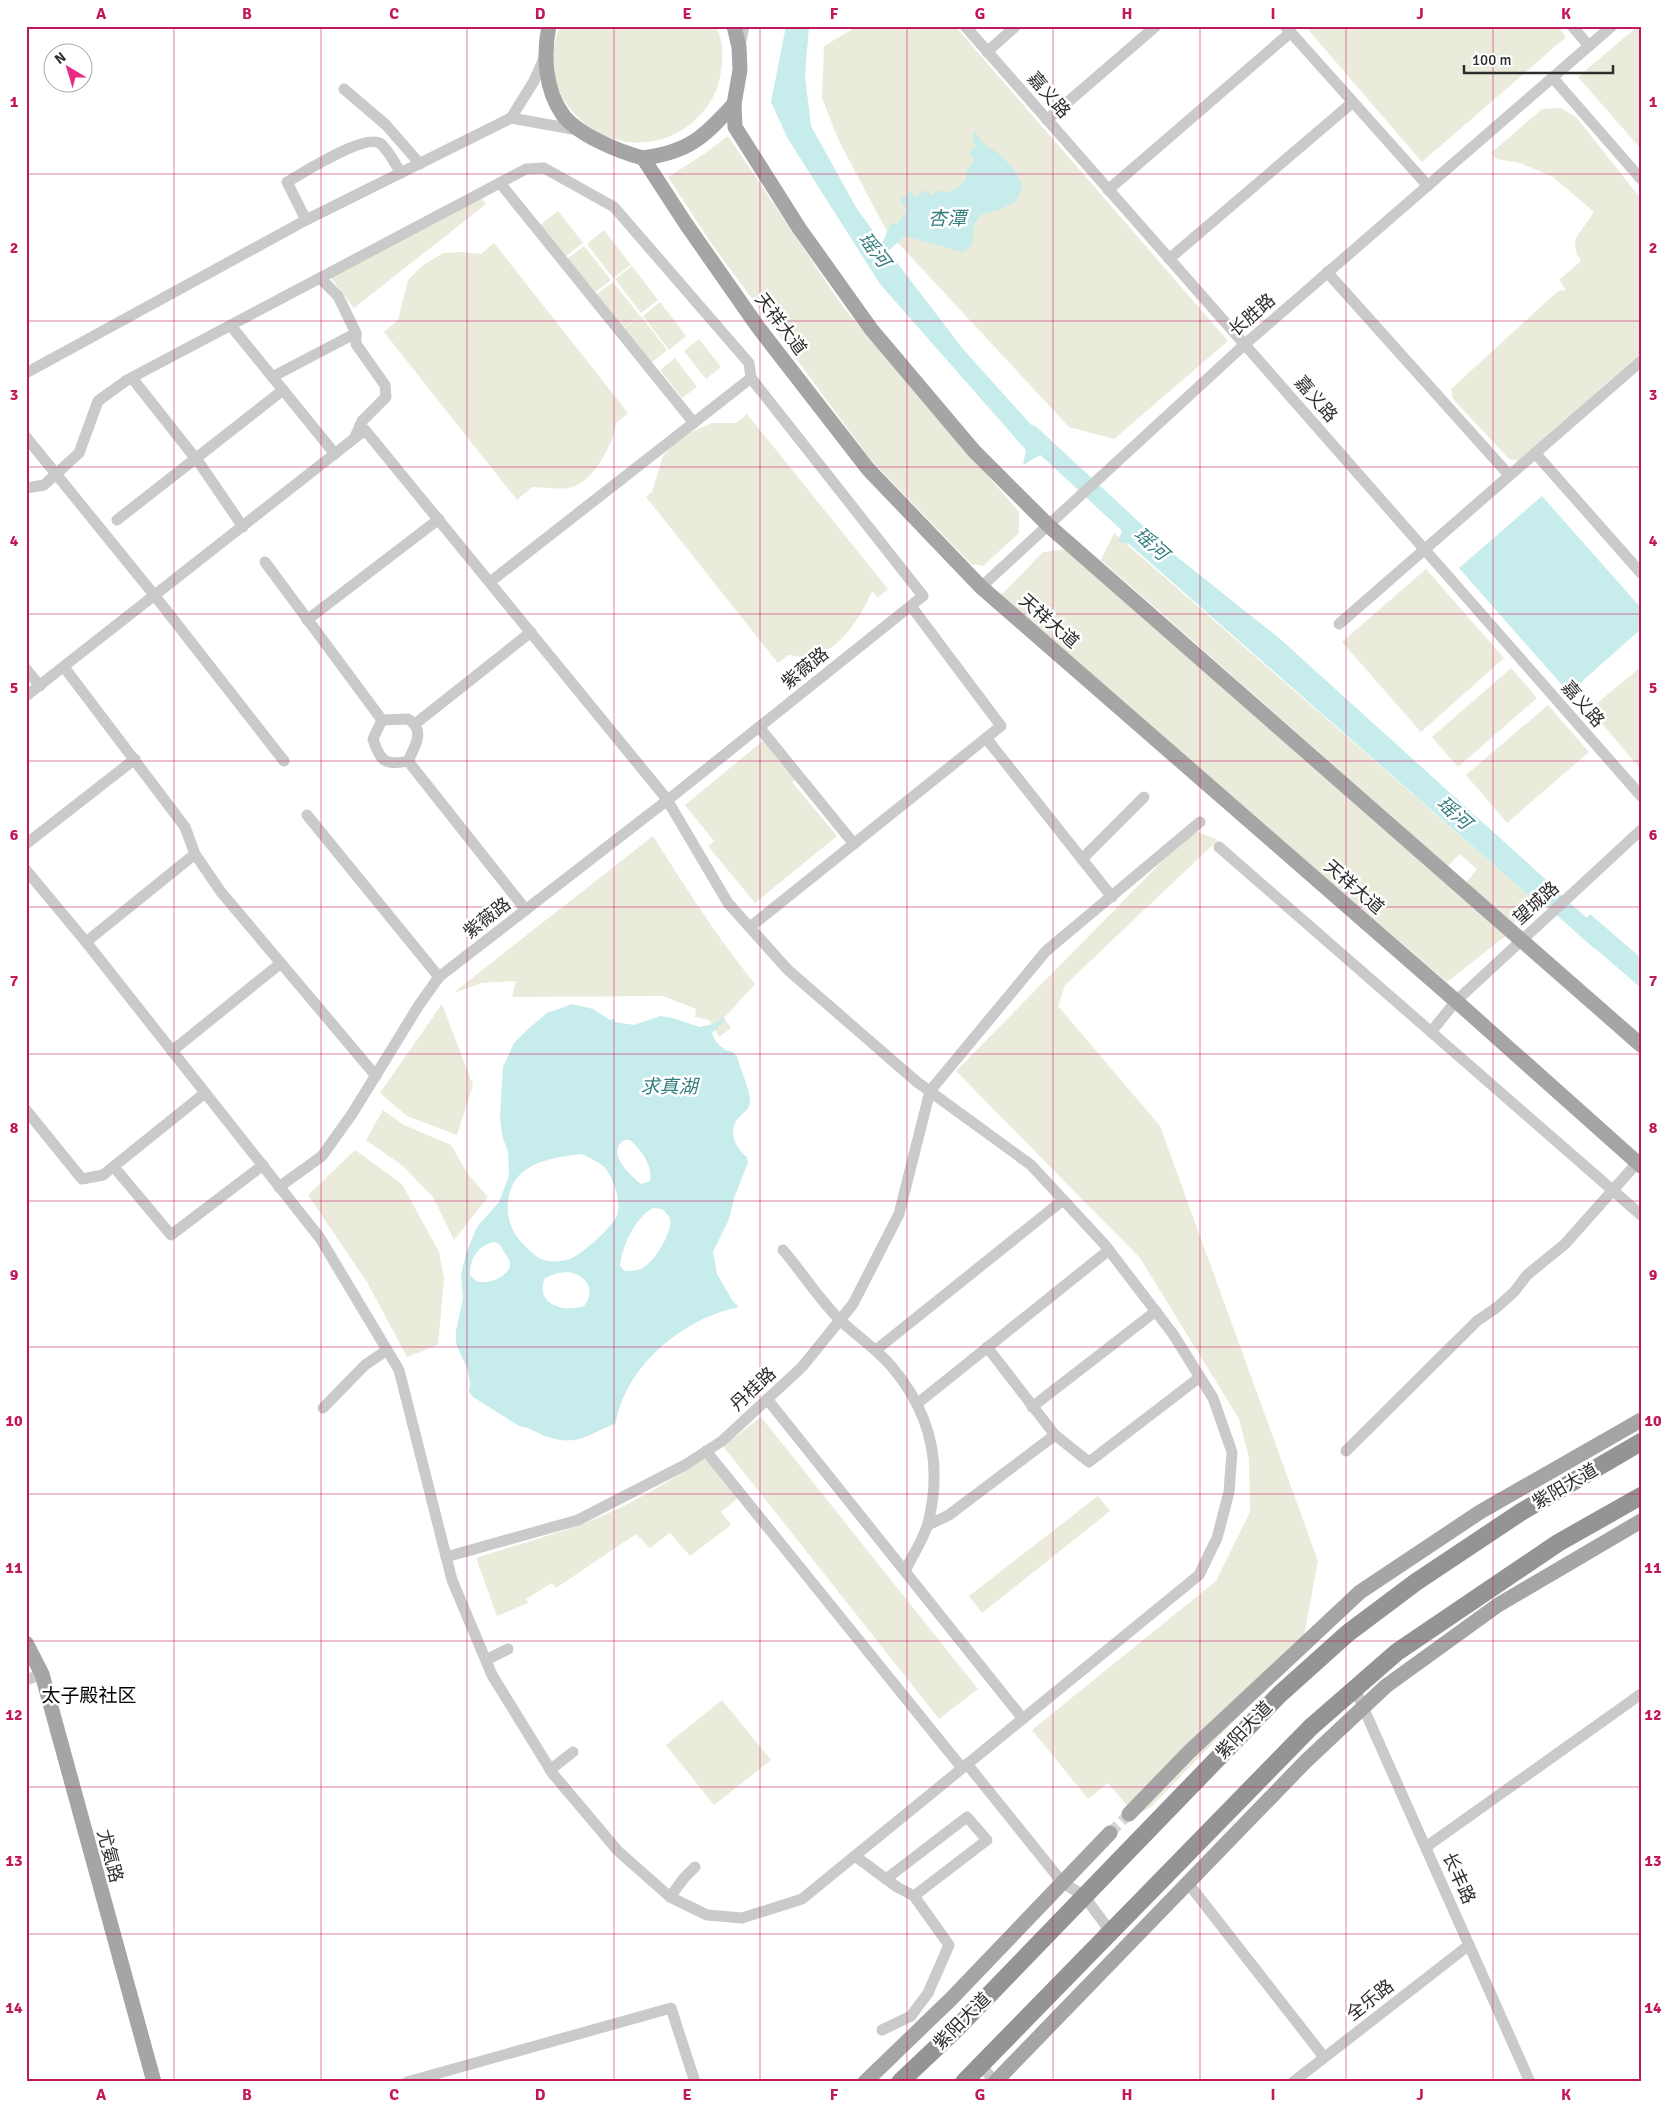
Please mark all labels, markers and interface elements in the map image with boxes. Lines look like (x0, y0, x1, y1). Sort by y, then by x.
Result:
text: A (96, 4, 107, 24)
text: B (242, 4, 252, 24)
text: C (389, 4, 399, 24)
text: D (535, 4, 546, 24)
text: E (682, 4, 692, 24)
text: F (830, 4, 839, 24)
text: G (975, 4, 985, 24)
text: H (1122, 4, 1132, 24)
text: I (1270, 4, 1276, 24)
text: J (1416, 4, 1424, 24)
text: K (1561, 4, 1571, 24)
north arrow (42, 42, 92, 92)
scale bar (1464, 42, 1613, 74)
text: N (51, 48, 69, 68)
text: 100 m (1472, 51, 1512, 69)
street label: 嘉义路 (1023, 67, 1075, 123)
text: 1 (10, 92, 19, 112)
text: 1 (1649, 92, 1658, 112)
water label: 杏潭 (928, 207, 969, 231)
water label: 瑶河 (853, 228, 897, 276)
text: 2 (10, 238, 18, 258)
text: 2 (1649, 238, 1657, 258)
street label: 天祥大道 (751, 289, 811, 359)
street label: 长胜路 (1224, 289, 1280, 341)
street label: 嘉义路 (1290, 371, 1342, 427)
text: 3 (10, 385, 18, 405)
text: 3 (1649, 385, 1657, 405)
water label: 瑶河 (1129, 522, 1176, 568)
text: 4 (10, 531, 19, 551)
text: 4 (1649, 531, 1658, 551)
street label: 天祥大道 (1015, 589, 1083, 653)
street label: 紫薇路 (777, 642, 833, 694)
street label: 嘉义路 (1557, 676, 1609, 732)
text: 5 (10, 678, 18, 698)
text: 5 (1649, 678, 1657, 698)
water label: 瑶河 (1432, 791, 1479, 837)
text: 6 (10, 825, 19, 845)
text: 6 (1649, 825, 1658, 845)
street label: 天祥大道 (1320, 855, 1388, 919)
street label: 望城路 (1509, 877, 1563, 929)
street label: 紫薇路 (459, 893, 515, 943)
text: 7 (10, 971, 19, 991)
text: 7 (1649, 971, 1658, 991)
water label: 求真湖 (640, 1075, 700, 1099)
text: 8 (10, 1118, 19, 1138)
text: 8 (1649, 1118, 1658, 1138)
text: 9 (10, 1265, 19, 1285)
text: 9 (1649, 1265, 1658, 1285)
street label: 丹桂路 (726, 1363, 780, 1415)
text: 10 (5, 1411, 23, 1431)
text: 10 (1644, 1411, 1662, 1431)
street label: 紫阳大道 (1528, 1458, 1602, 1514)
text: 11 (5, 1558, 23, 1578)
text: 11 (1644, 1558, 1662, 1578)
district label: 太子殿社区 (41, 1684, 137, 1708)
street label: 紫阳大道 (1211, 1696, 1277, 1764)
text: 12 (5, 1705, 23, 1725)
text: 12 (1644, 1705, 1662, 1725)
street label: 尤氨路 (92, 1827, 128, 1885)
street label: 长丰路 (1438, 1849, 1480, 1907)
text: 13 (5, 1851, 23, 1871)
text: 13 (1644, 1851, 1662, 1871)
street label: 全乐路 (1342, 1975, 1398, 2025)
street label: 紫阳大道 (929, 1988, 995, 2054)
text: 14 (5, 1998, 23, 2018)
text: 14 (1644, 1998, 1662, 2018)
text: A (96, 2085, 107, 2105)
text: B (242, 2085, 252, 2105)
text: C (389, 2085, 399, 2105)
text: D (535, 2085, 546, 2105)
text: E (682, 2085, 692, 2105)
text: F (830, 2085, 839, 2105)
text: G (975, 2085, 985, 2105)
text: H (1122, 2085, 1132, 2105)
text: I (1270, 2085, 1276, 2105)
text: J (1416, 2085, 1424, 2105)
text: K (1561, 2085, 1571, 2105)

